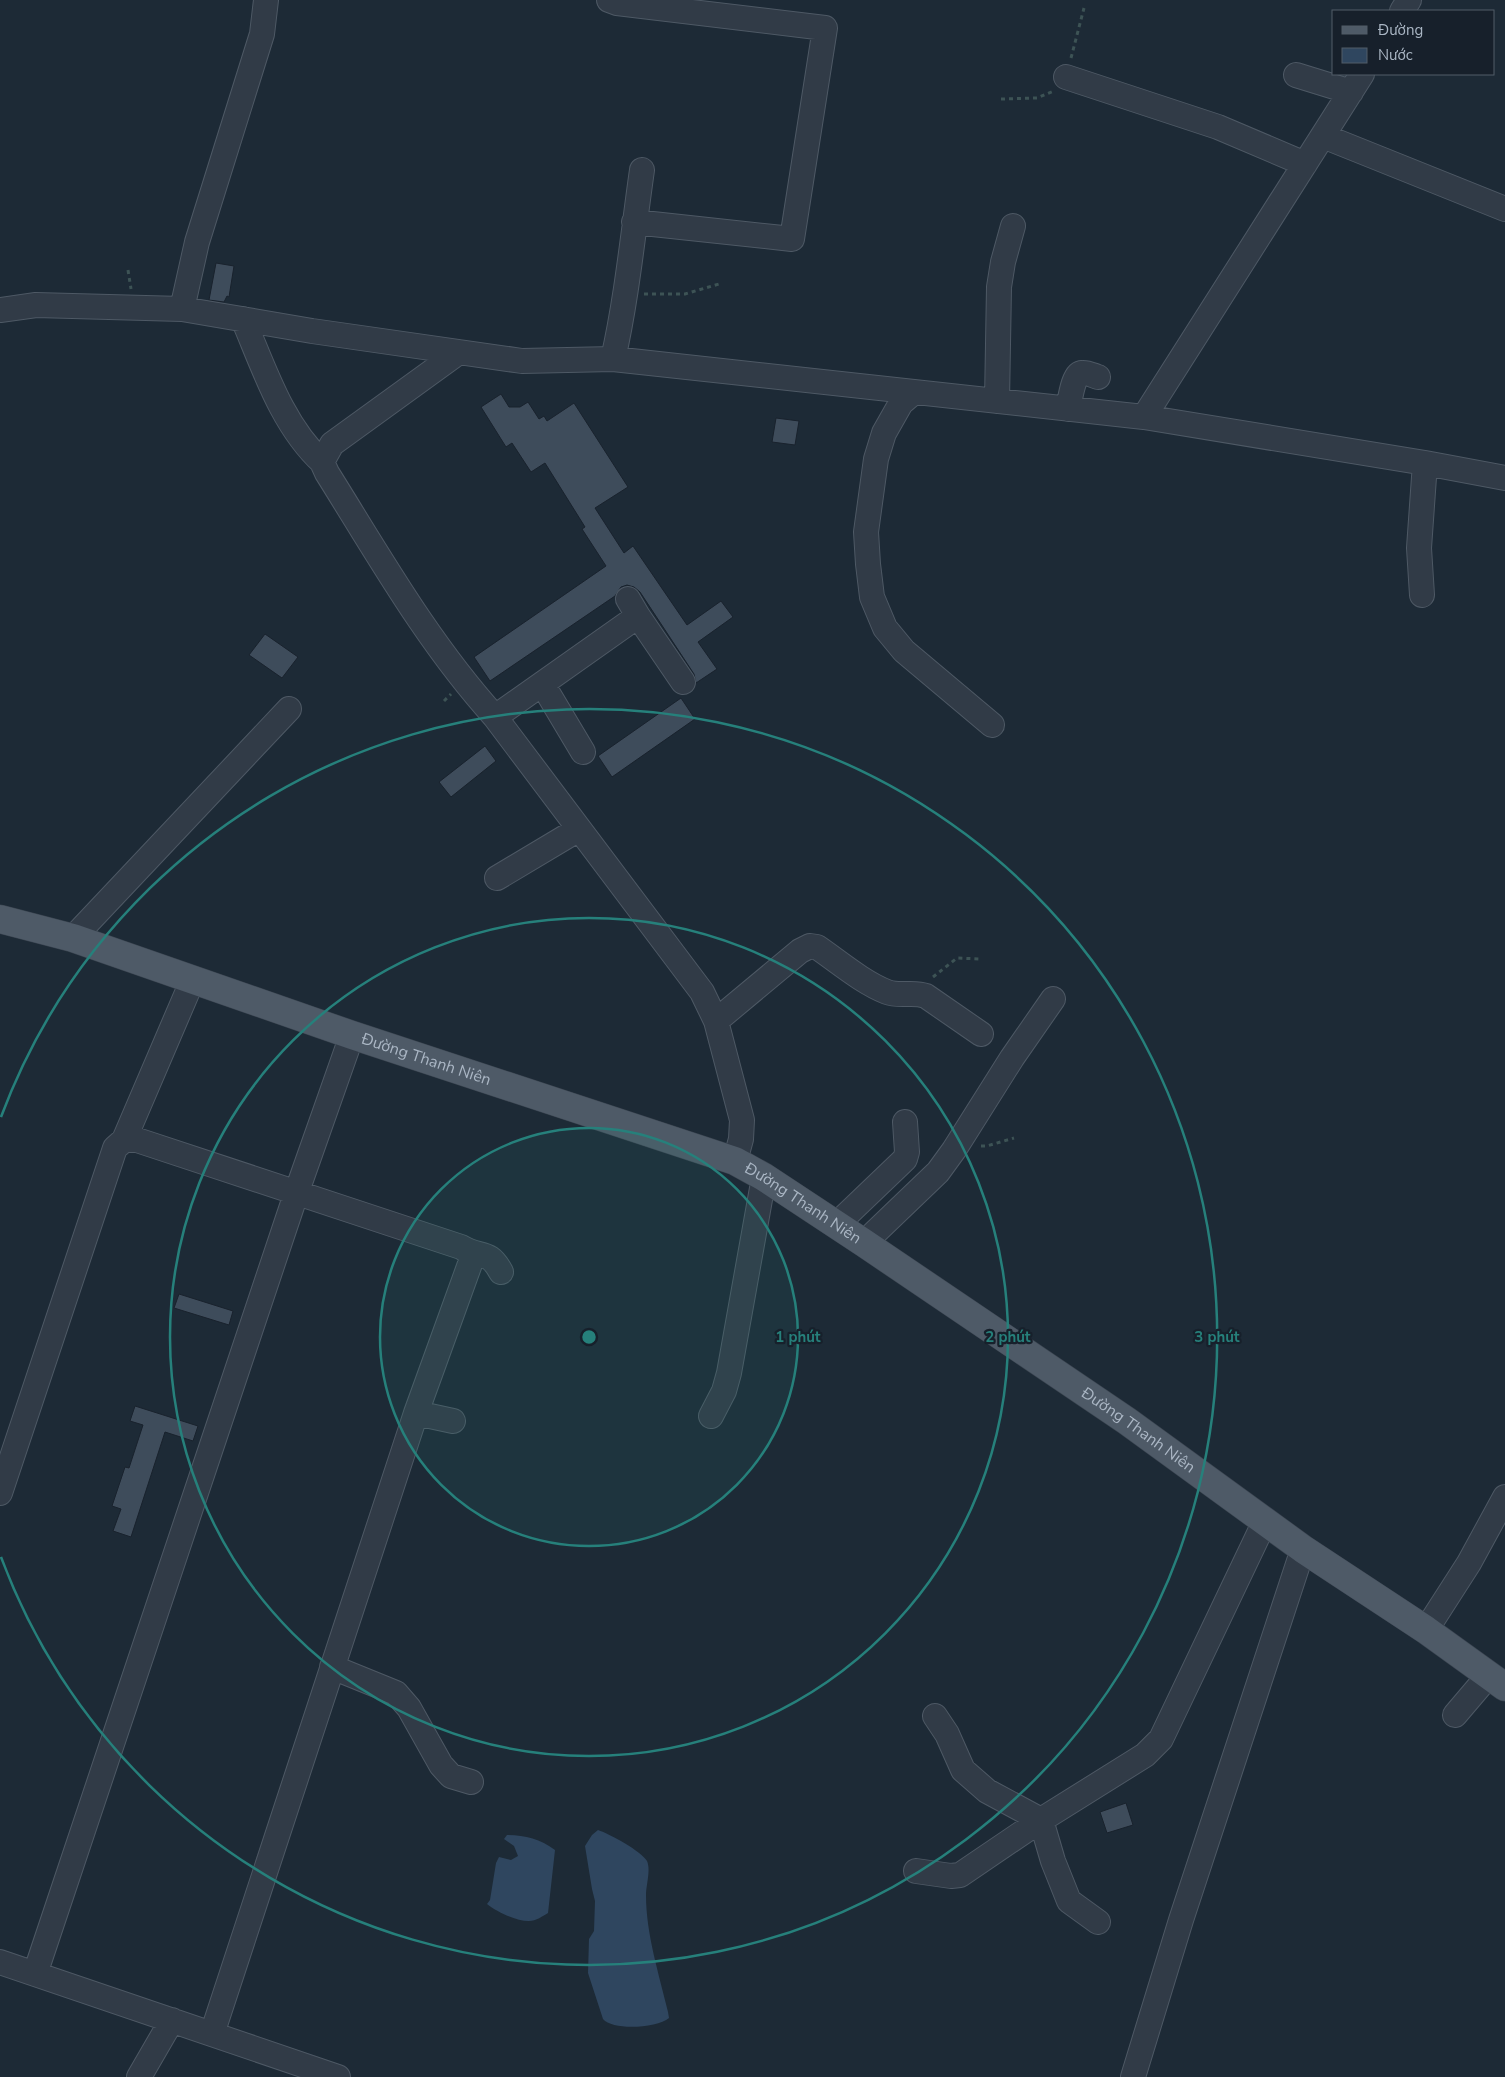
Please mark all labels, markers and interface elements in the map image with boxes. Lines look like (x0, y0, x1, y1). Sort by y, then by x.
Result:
legend (1332, 10, 1495, 75)
text: Đường (1377, 20, 1423, 40)
text: Nước (1378, 45, 1413, 65)
street label: Đường Thanh Niên (358, 1028, 494, 1091)
street label: Đường Thanh Niên (740, 1157, 866, 1249)
text: 1 phút (775, 1327, 821, 1347)
text: 2 phút (985, 1327, 1031, 1347)
text: 3 phút (1194, 1327, 1240, 1347)
centre of rings (580, 1328, 598, 1346)
street label: Đường Thanh Niên (1076, 1382, 1200, 1478)

